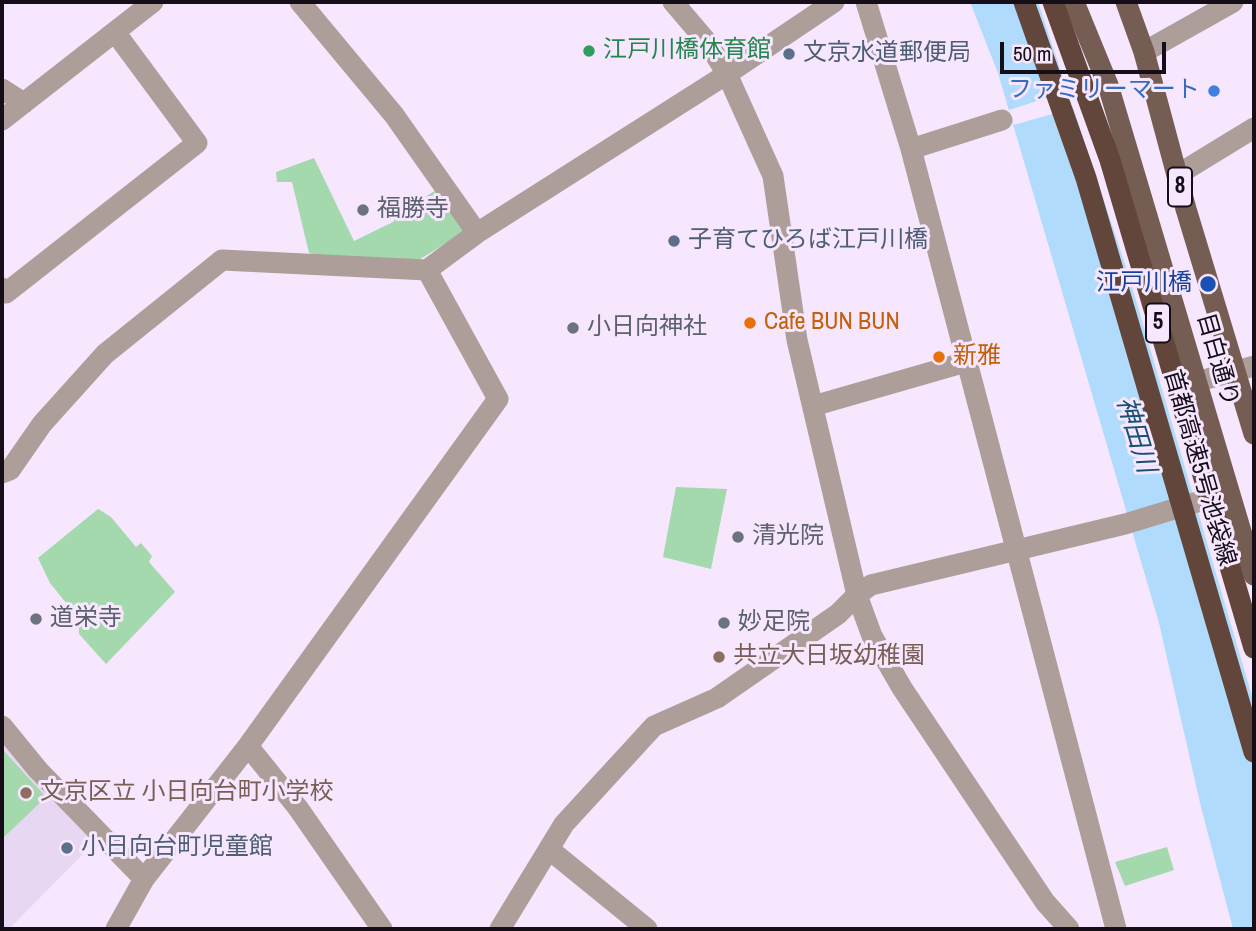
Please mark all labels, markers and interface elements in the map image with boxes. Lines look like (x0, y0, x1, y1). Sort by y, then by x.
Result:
scale bar (1004, 28, 1170, 72)
place label: 江戸川橋体育館 (603, 37, 771, 65)
text: 50 m (1013, 39, 1051, 68)
place label: 文京水道郵便局 (803, 40, 971, 68)
marker: 江戸川橋体育館 (581, 43, 597, 59)
marker: 文京水道郵便局 (781, 46, 797, 62)
place label: ファミリーマート (1008, 77, 1200, 105)
marker: ファミリーマート (1206, 83, 1222, 99)
road number: 8 (1168, 168, 1192, 206)
place label: 福勝寺 (377, 196, 449, 224)
marker: 福勝寺 (355, 202, 371, 218)
place label: 子育てひろば江戸川橋 (688, 227, 928, 255)
marker: 子育てひろば江戸川橋 (666, 233, 682, 249)
place label: 江戸川橋 (1096, 270, 1192, 298)
marker: 江戸川橋 (1198, 274, 1218, 294)
road number: 5 (1146, 304, 1170, 342)
place label: Cafe BUN BUN (764, 309, 900, 337)
street label: 目白通り (1190, 310, 1244, 410)
place label: 小日向神社 (587, 314, 707, 342)
marker: Cafe BUN BUN (742, 315, 758, 331)
marker: 小日向神社 (565, 320, 581, 336)
place label: 新雅 (953, 343, 1001, 371)
marker: 新雅 (931, 349, 947, 365)
street label: 首都高速5号池袋線 (1157, 366, 1241, 570)
water label: 神田川 (1109, 393, 1161, 477)
place label: 清光院 (752, 523, 824, 551)
marker: 清光院 (730, 529, 746, 545)
place label: 道栄寺 (50, 605, 122, 633)
place label: 妙足院 (738, 609, 810, 637)
marker: 道栄寺 (28, 611, 44, 627)
marker: 妙足院 (716, 615, 732, 631)
place label: 共立大日坂幼稚園 (733, 643, 925, 671)
marker: 共立大日坂幼稚園 (711, 649, 727, 665)
place label: 文京区立 小日向台町小学校 (40, 779, 333, 807)
marker: 文京区立 小日向台町小学校 (18, 785, 34, 801)
place label: 小日向台町児童館 (81, 834, 273, 862)
marker: 小日向台町児童館 (59, 840, 75, 856)

